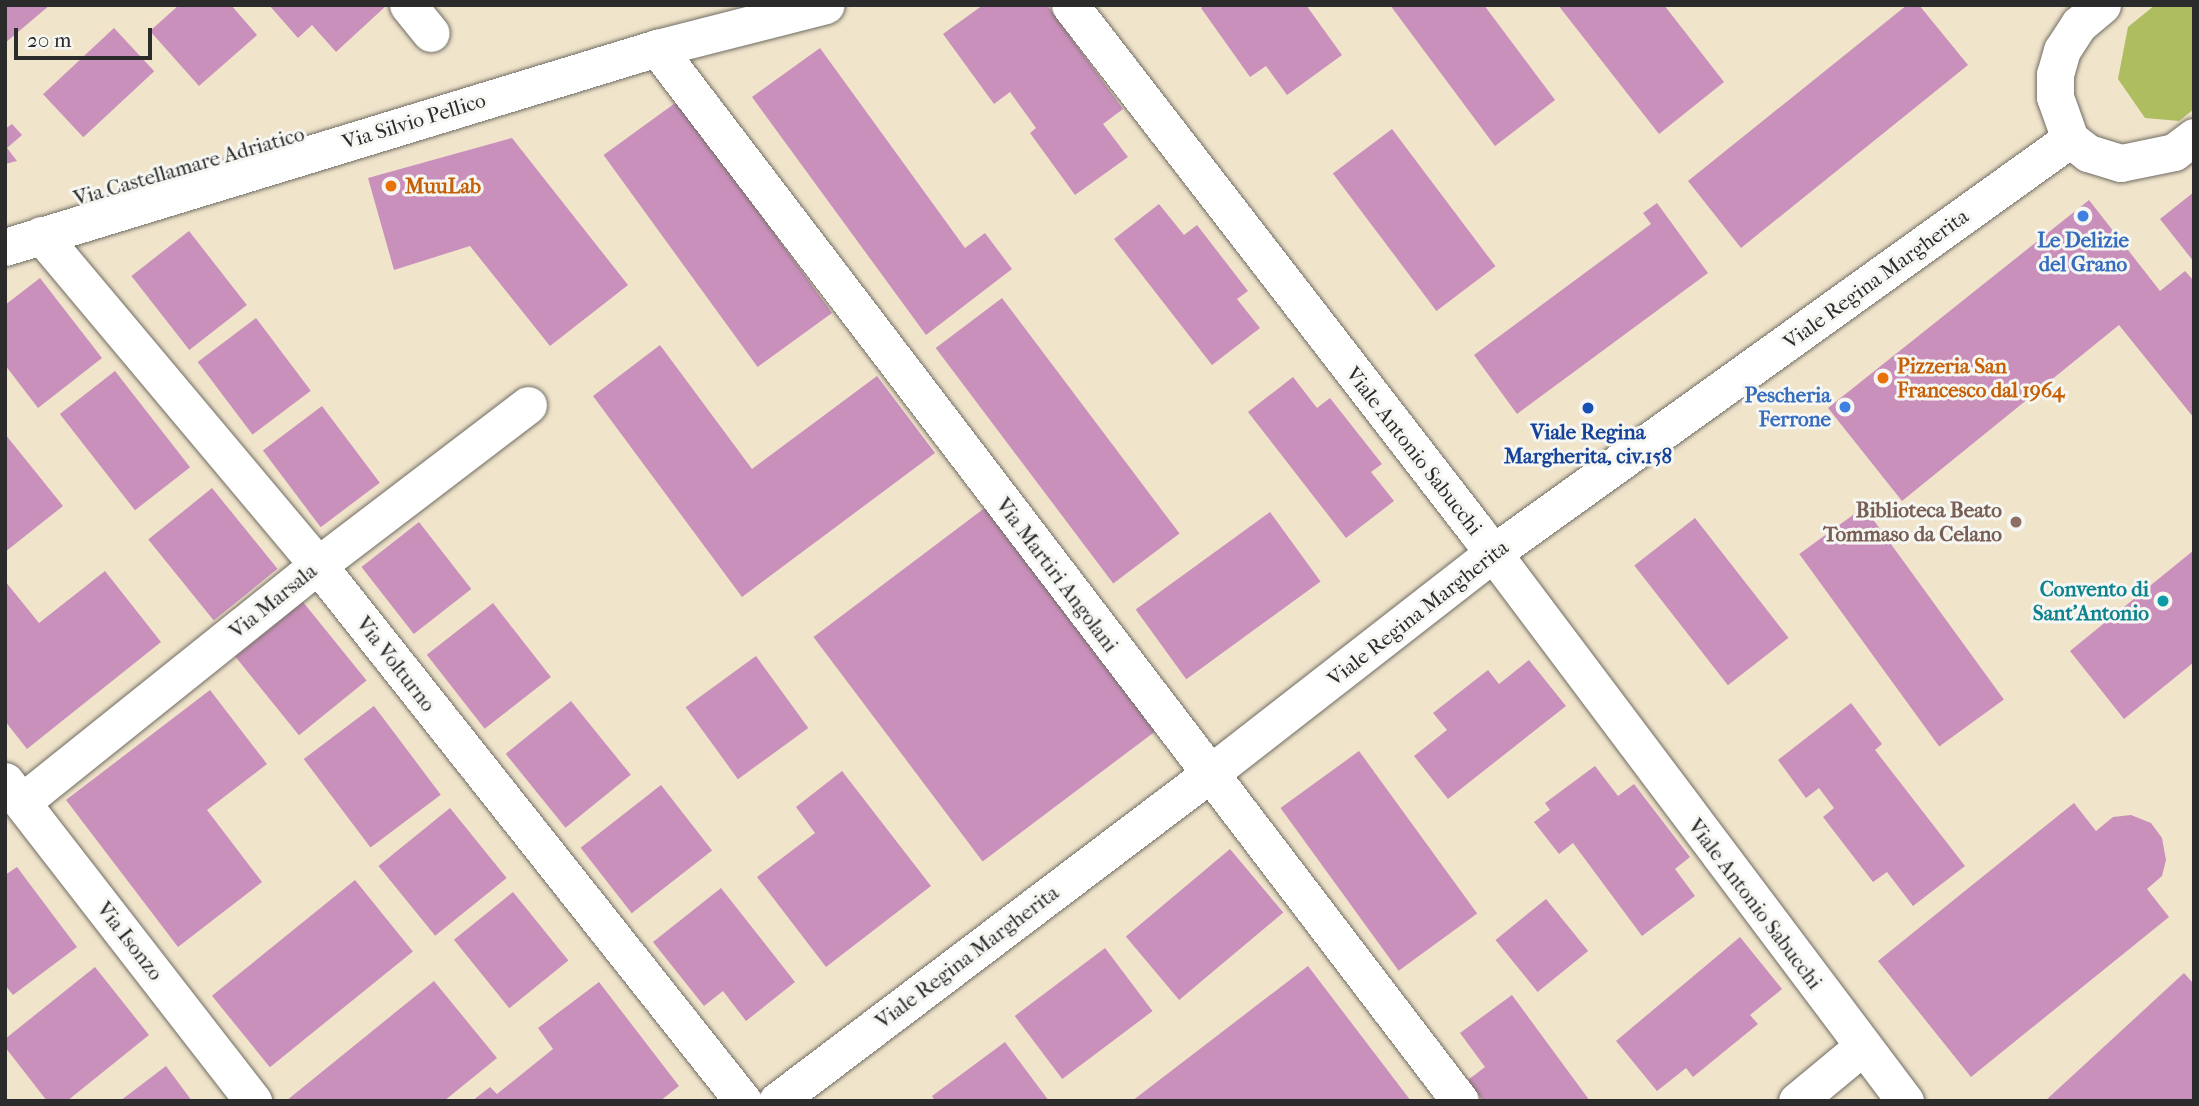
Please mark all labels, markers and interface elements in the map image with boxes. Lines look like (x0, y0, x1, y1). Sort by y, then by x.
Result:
scale bar (18, 14, 156, 58)
text: 20 m (27, 28, 71, 52)
street label: Via Silvio Pellico (339, 87, 489, 155)
street label: Via Castellamare Adriatico (71, 121, 307, 211)
place label: MuuLab (405, 173, 481, 199)
marker: MuuLab (383, 178, 399, 194)
street label: Viale Regina Margherita (1779, 203, 1973, 355)
marker: Le Delizie del Grano (2075, 208, 2091, 224)
place label: Le Delizie del Grano (2037, 227, 2129, 277)
place label: Pizzeria San Francesco dal 1964 (1897, 353, 2064, 403)
street label: Viale Antonio Sabucchi (1340, 362, 1488, 540)
marker: Pizzeria San Francesco dal 1964 (1875, 370, 1891, 386)
place label: Pescheria Ferrone (1745, 382, 1831, 432)
marker: Pescheria Ferrone (1837, 399, 1853, 415)
marker: Viale Regina Margherita, civ.158 (1580, 400, 1596, 416)
place label: Viale Regina Margherita, civ.158 (1504, 419, 1672, 469)
street label: Via Martiri Angolani (991, 493, 1123, 657)
place label: Biblioteca Beato Tommaso da Celano (1823, 497, 2002, 547)
marker: Biblioteca Beato Tommaso da Celano (2008, 514, 2024, 530)
street label: Viale Regina Margherita (1323, 535, 1513, 691)
street label: Via Marsala (224, 558, 322, 644)
place label: Convento di Sant'Antonio (2033, 576, 2149, 626)
marker: Convento di Sant'Antonio (2155, 593, 2171, 609)
street label: Via Volturno (351, 611, 441, 717)
street label: Viale Antonio Sabucchi (1683, 814, 1827, 994)
street label: Viale Regina Margherita (871, 880, 1063, 1034)
street label: Via Isonzo (92, 897, 168, 985)

